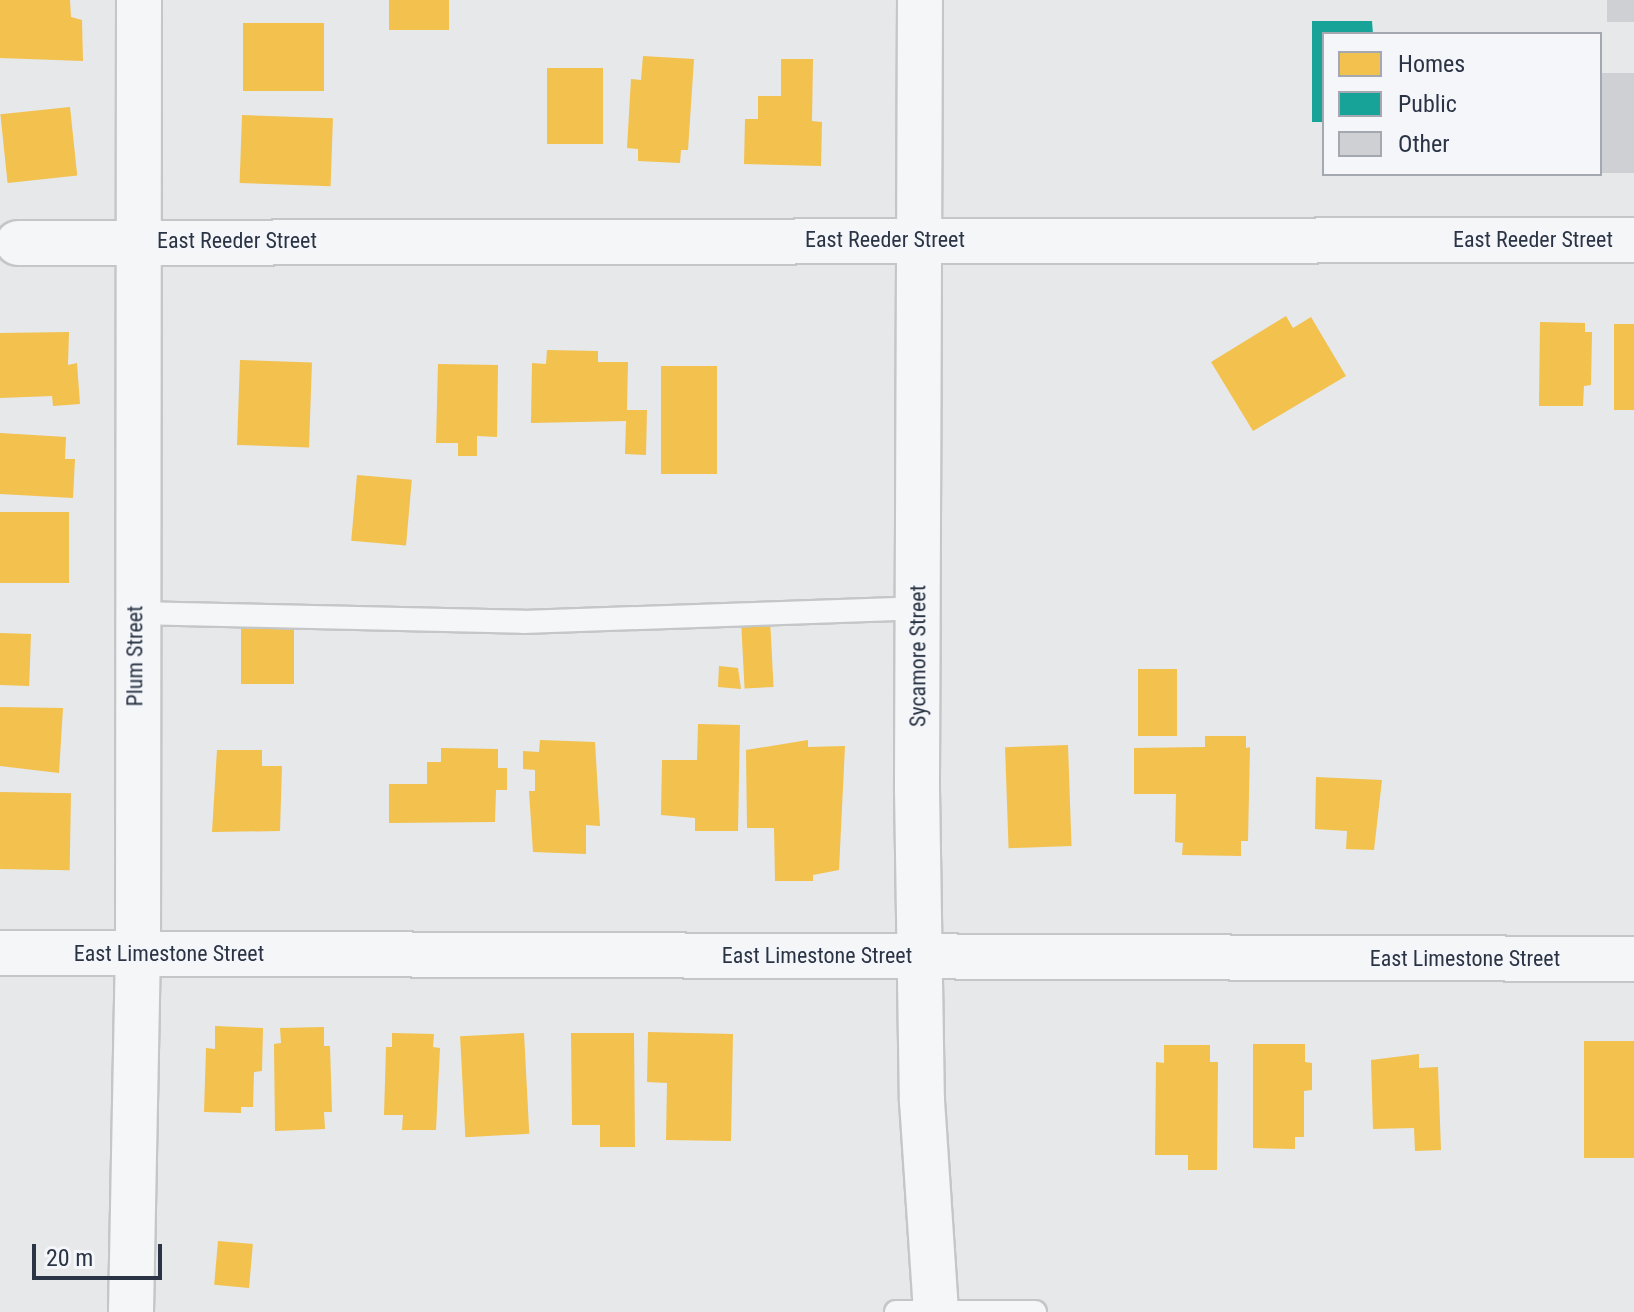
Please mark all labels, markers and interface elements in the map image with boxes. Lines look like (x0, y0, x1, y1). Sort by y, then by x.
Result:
legend (1322, 32, 1602, 176)
text: Homes (1398, 50, 1465, 78)
text: Public (1398, 90, 1457, 118)
text: Other (1398, 130, 1450, 158)
street label: East Reeder Street (805, 227, 965, 253)
street label: East Reeder Street (1453, 227, 1613, 253)
street label: East Reeder Street (157, 228, 317, 254)
street label: Sycamore Street (905, 585, 931, 727)
street label: Plum Street (122, 605, 148, 707)
street label: East Limestone Street (74, 941, 264, 967)
street label: East Limestone Street (722, 943, 912, 969)
street label: East Limestone Street (1370, 946, 1560, 972)
scale bar (36, 1228, 166, 1278)
text: 20 m (46, 1244, 93, 1272)

